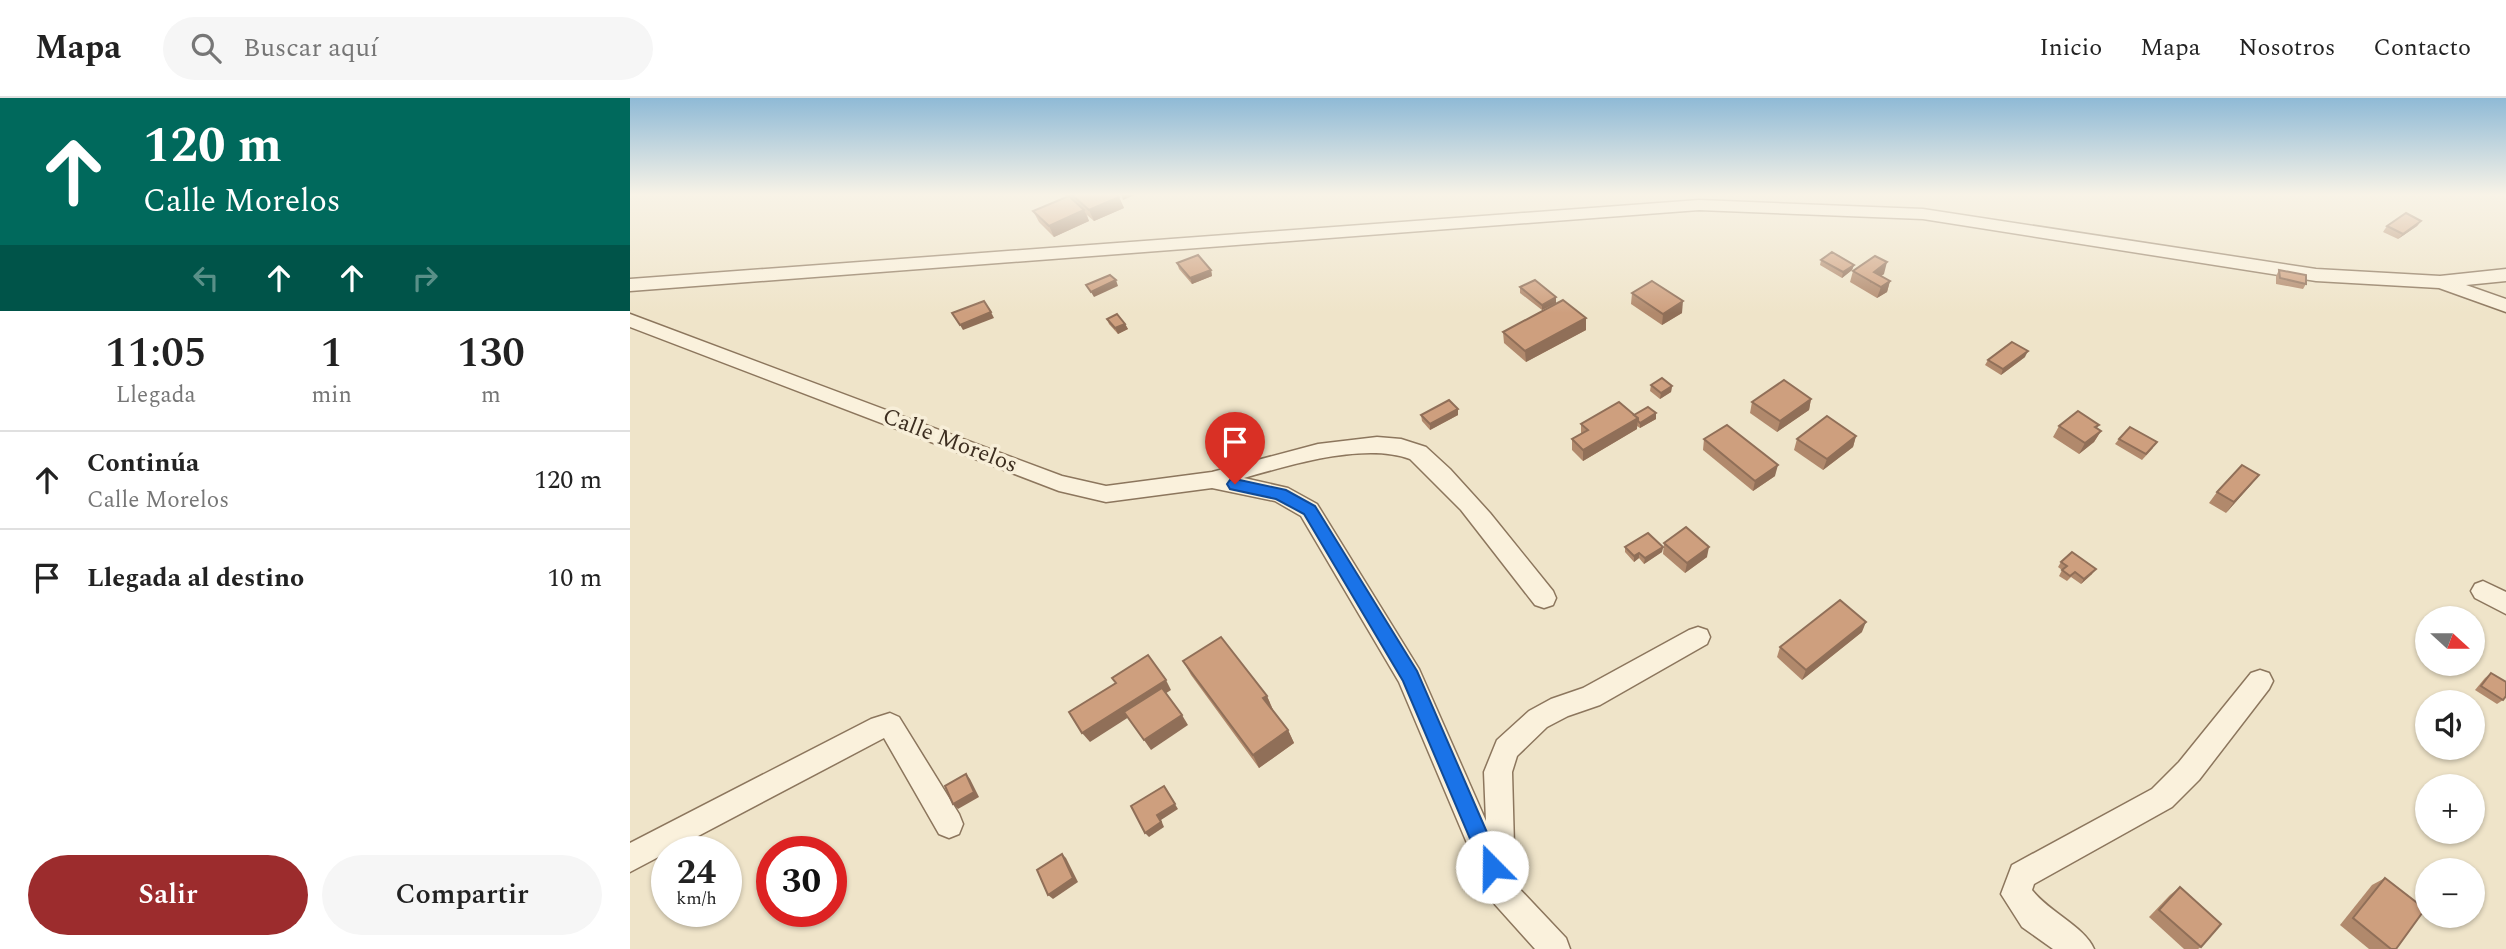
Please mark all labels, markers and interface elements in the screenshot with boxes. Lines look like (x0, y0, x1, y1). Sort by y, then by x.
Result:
search box (163, 17, 653, 80)
text: Mapa (35, 23, 121, 73)
text: Buscar aquí (243, 28, 378, 68)
icon: search (187, 29, 225, 67)
text: Inicio (2039, 30, 2102, 66)
text: Mapa (2140, 30, 2200, 66)
text: Nosotros (2238, 30, 2335, 66)
text: Contacto (2373, 30, 2471, 66)
text: 120 m (143, 109, 282, 184)
icon: ahead (28, 126, 119, 217)
text: Calle Morelos (143, 177, 341, 226)
icon: left (187, 259, 225, 297)
icon: ahead (260, 259, 298, 297)
icon: ahead (333, 259, 371, 297)
icon: right (406, 259, 444, 297)
text: 11:05 (105, 322, 206, 385)
text: 1 (320, 322, 343, 385)
text: 130 (457, 322, 525, 385)
text: Llegada (116, 378, 196, 413)
text: min (312, 378, 352, 413)
text: m (481, 378, 501, 413)
street label: Calle Morelos (877, 399, 1023, 483)
pin (1205, 412, 1265, 484)
icon: arrive (1216, 423, 1254, 461)
text: Continúa (87, 443, 199, 483)
text: 120 m (534, 460, 602, 500)
icon: ahead (28, 461, 66, 499)
text: Calle Morelos (87, 483, 229, 518)
text: Llegada al destino (87, 558, 304, 598)
text: 10 m (547, 558, 602, 598)
icon: arrive (28, 559, 66, 597)
north arrow (2415, 606, 2485, 676)
map controls (2415, 606, 2485, 928)
button: sound (2415, 690, 2485, 760)
button: + (2415, 774, 2485, 844)
position arrow (1455, 830, 1529, 904)
speed limit sign: 30 (756, 836, 847, 927)
text: 24 (677, 846, 716, 899)
button: Salir (28, 855, 308, 935)
button: Compartir (322, 855, 602, 935)
button: − (2415, 858, 2485, 928)
text: km/h (676, 885, 717, 912)

